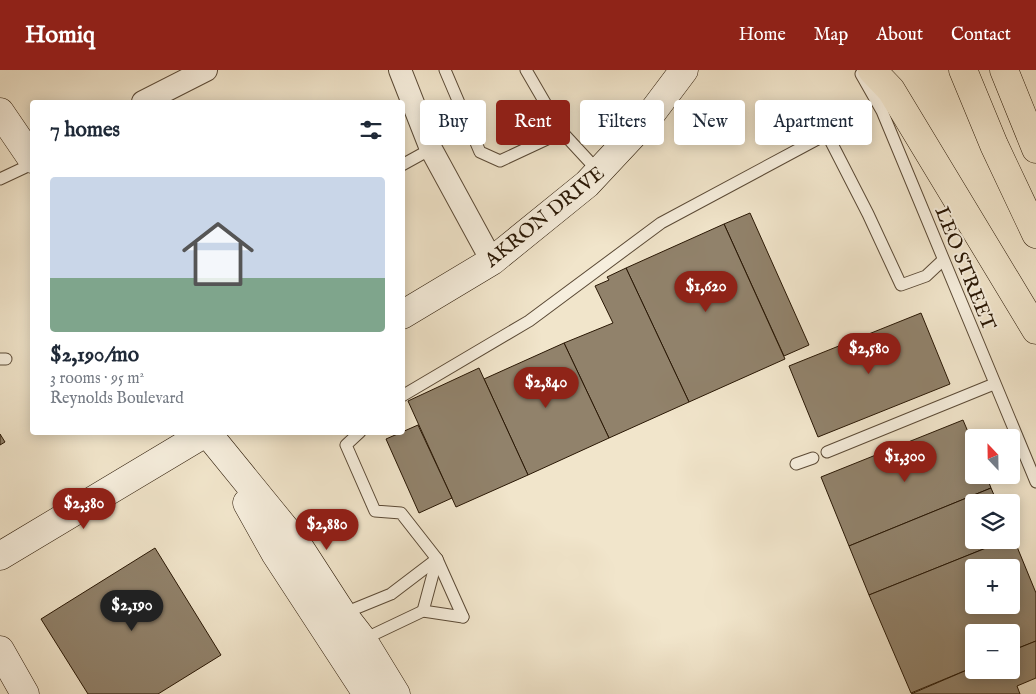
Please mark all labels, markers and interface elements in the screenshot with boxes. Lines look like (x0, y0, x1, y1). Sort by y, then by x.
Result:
text: Homiq (25, 20, 95, 51)
text: Home (739, 24, 786, 47)
text: Map (814, 24, 848, 47)
text: About (876, 24, 923, 47)
text: Contact (951, 24, 1011, 47)
chip: Buy (420, 100, 486, 145)
chip: Rent (496, 100, 570, 145)
chip: Filters (580, 100, 664, 145)
chip: New (674, 100, 745, 145)
chip: Apartment (755, 100, 872, 145)
icon: filters (357, 116, 385, 144)
text: 7 homes (50, 117, 120, 144)
street label: AKRON DRIVE (479, 161, 610, 274)
street label: LEO STREET (928, 203, 1001, 334)
icon: home (173, 209, 263, 299)
pin: $1,620 (665, 270, 747, 313)
text: $1,620 (685, 277, 727, 297)
pin: $2,580 (828, 332, 910, 375)
text: $2,580 (849, 339, 889, 359)
text: $2,190/mo (50, 342, 139, 369)
pin: $2,840 (505, 366, 587, 409)
text: 3 rooms · 95 m² (50, 369, 144, 389)
text: $2,840 (525, 373, 567, 393)
text: Reynolds Boulevard (50, 389, 184, 409)
north arrow (965, 429, 1020, 484)
map controls (965, 429, 1020, 679)
pin: $1,300 (864, 440, 946, 483)
text: $1,300 (885, 447, 925, 467)
pin: $2,380 (43, 488, 125, 530)
text: $2,380 (64, 494, 104, 514)
button: layers (965, 494, 1020, 549)
pin: $2,880 (286, 508, 368, 551)
text: $2,880 (306, 515, 348, 535)
button: + (965, 559, 1020, 614)
pin: $2,190 (91, 590, 173, 632)
text: $2,190 (111, 596, 153, 616)
button: − (965, 624, 1020, 679)

